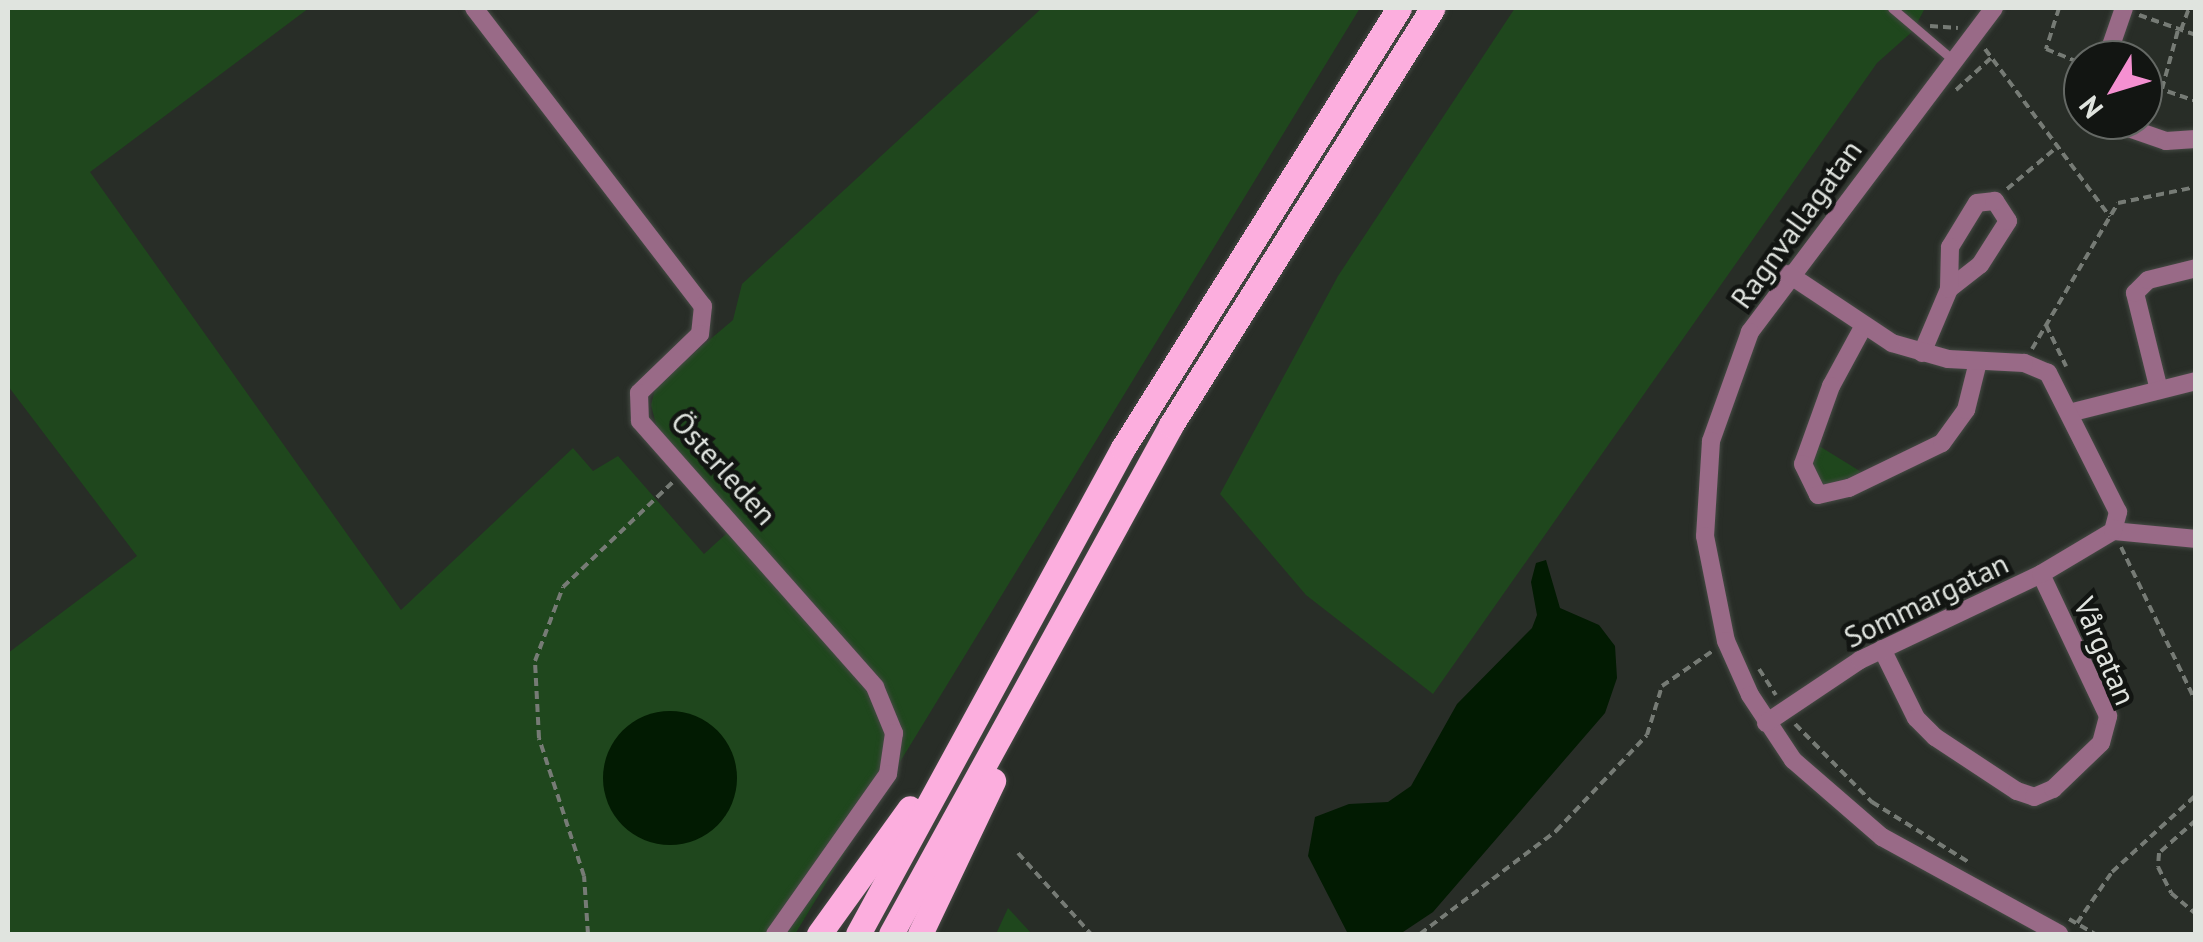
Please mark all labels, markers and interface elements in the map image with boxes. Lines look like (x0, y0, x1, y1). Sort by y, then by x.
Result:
north arrow (2063, 40, 2163, 140)
text: N (2070, 89, 2111, 126)
street label: Ragnvallagatan (1723, 133, 1869, 315)
street label: Österleden (664, 404, 784, 532)
street label: Sommargatan (1838, 545, 2014, 655)
street label: Vårgatan (2066, 592, 2144, 710)

